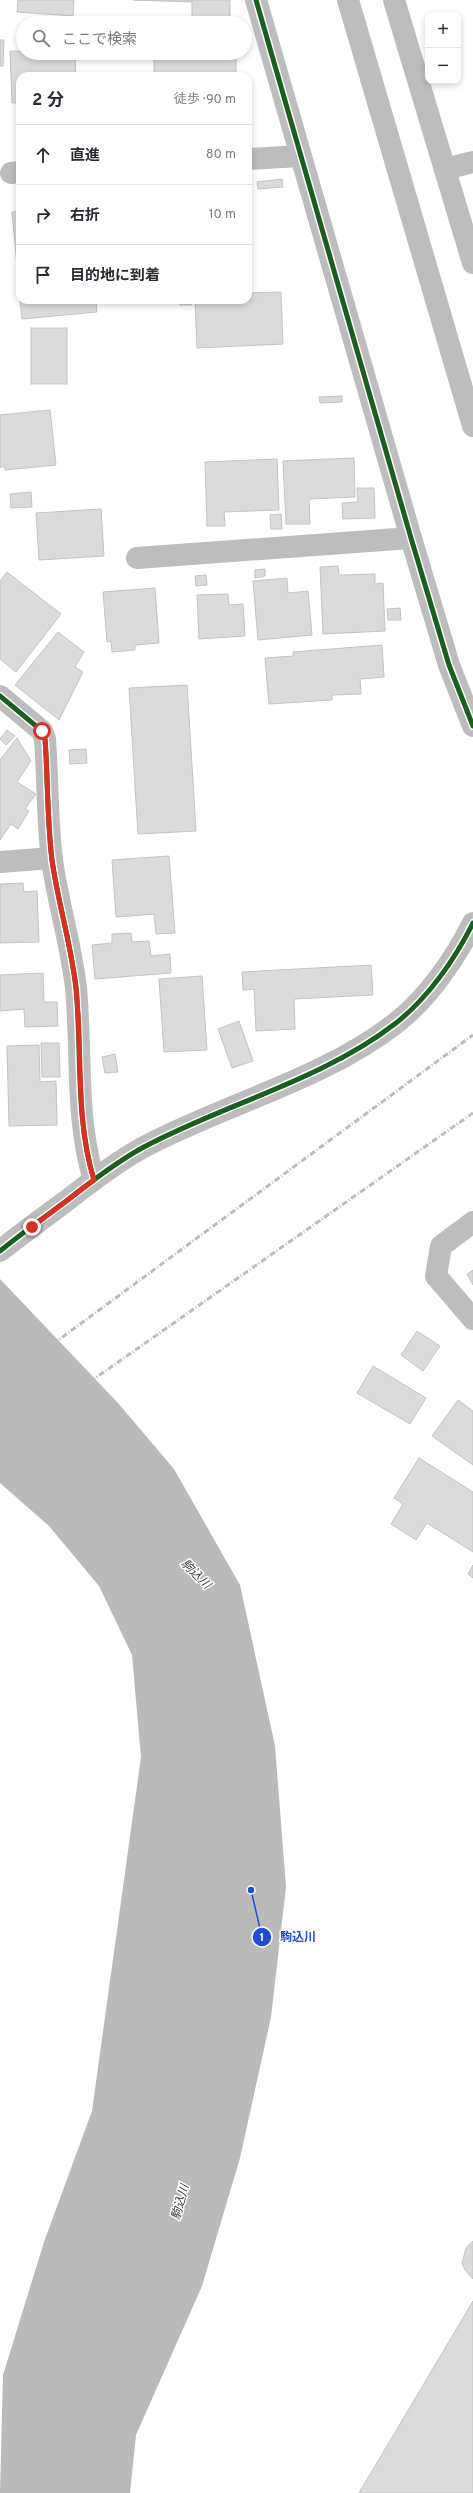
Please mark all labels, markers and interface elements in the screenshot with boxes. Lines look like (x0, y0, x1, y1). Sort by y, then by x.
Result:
map controls (425, 12, 461, 84)
button: + (425, 12, 461, 48)
search box (16, 16, 252, 60)
icon: search (30, 27, 52, 49)
text: ここで検索 (62, 31, 137, 50)
button: − (425, 48, 461, 84)
text: 2 分 (32, 90, 64, 112)
text: 徒歩 · 90 m (174, 92, 236, 108)
icon: ahead (32, 144, 54, 166)
text: 直進 (70, 147, 100, 166)
text: 80 m (206, 147, 236, 163)
icon: right (32, 204, 54, 226)
text: 右折 (70, 207, 100, 226)
text: 10 m (209, 207, 236, 223)
icon: arrive (32, 264, 54, 286)
text: 目的地に到着 (70, 267, 160, 286)
route start (33, 722, 51, 740)
route end (23, 1218, 41, 1236)
water label: 駒込川 (177, 1556, 215, 1595)
callout: 駒込川 (252, 1925, 324, 1949)
text: 1 (260, 1930, 264, 1946)
text: 駒込川 (280, 1930, 316, 1946)
water label: 駒込川 (169, 2181, 194, 2222)

